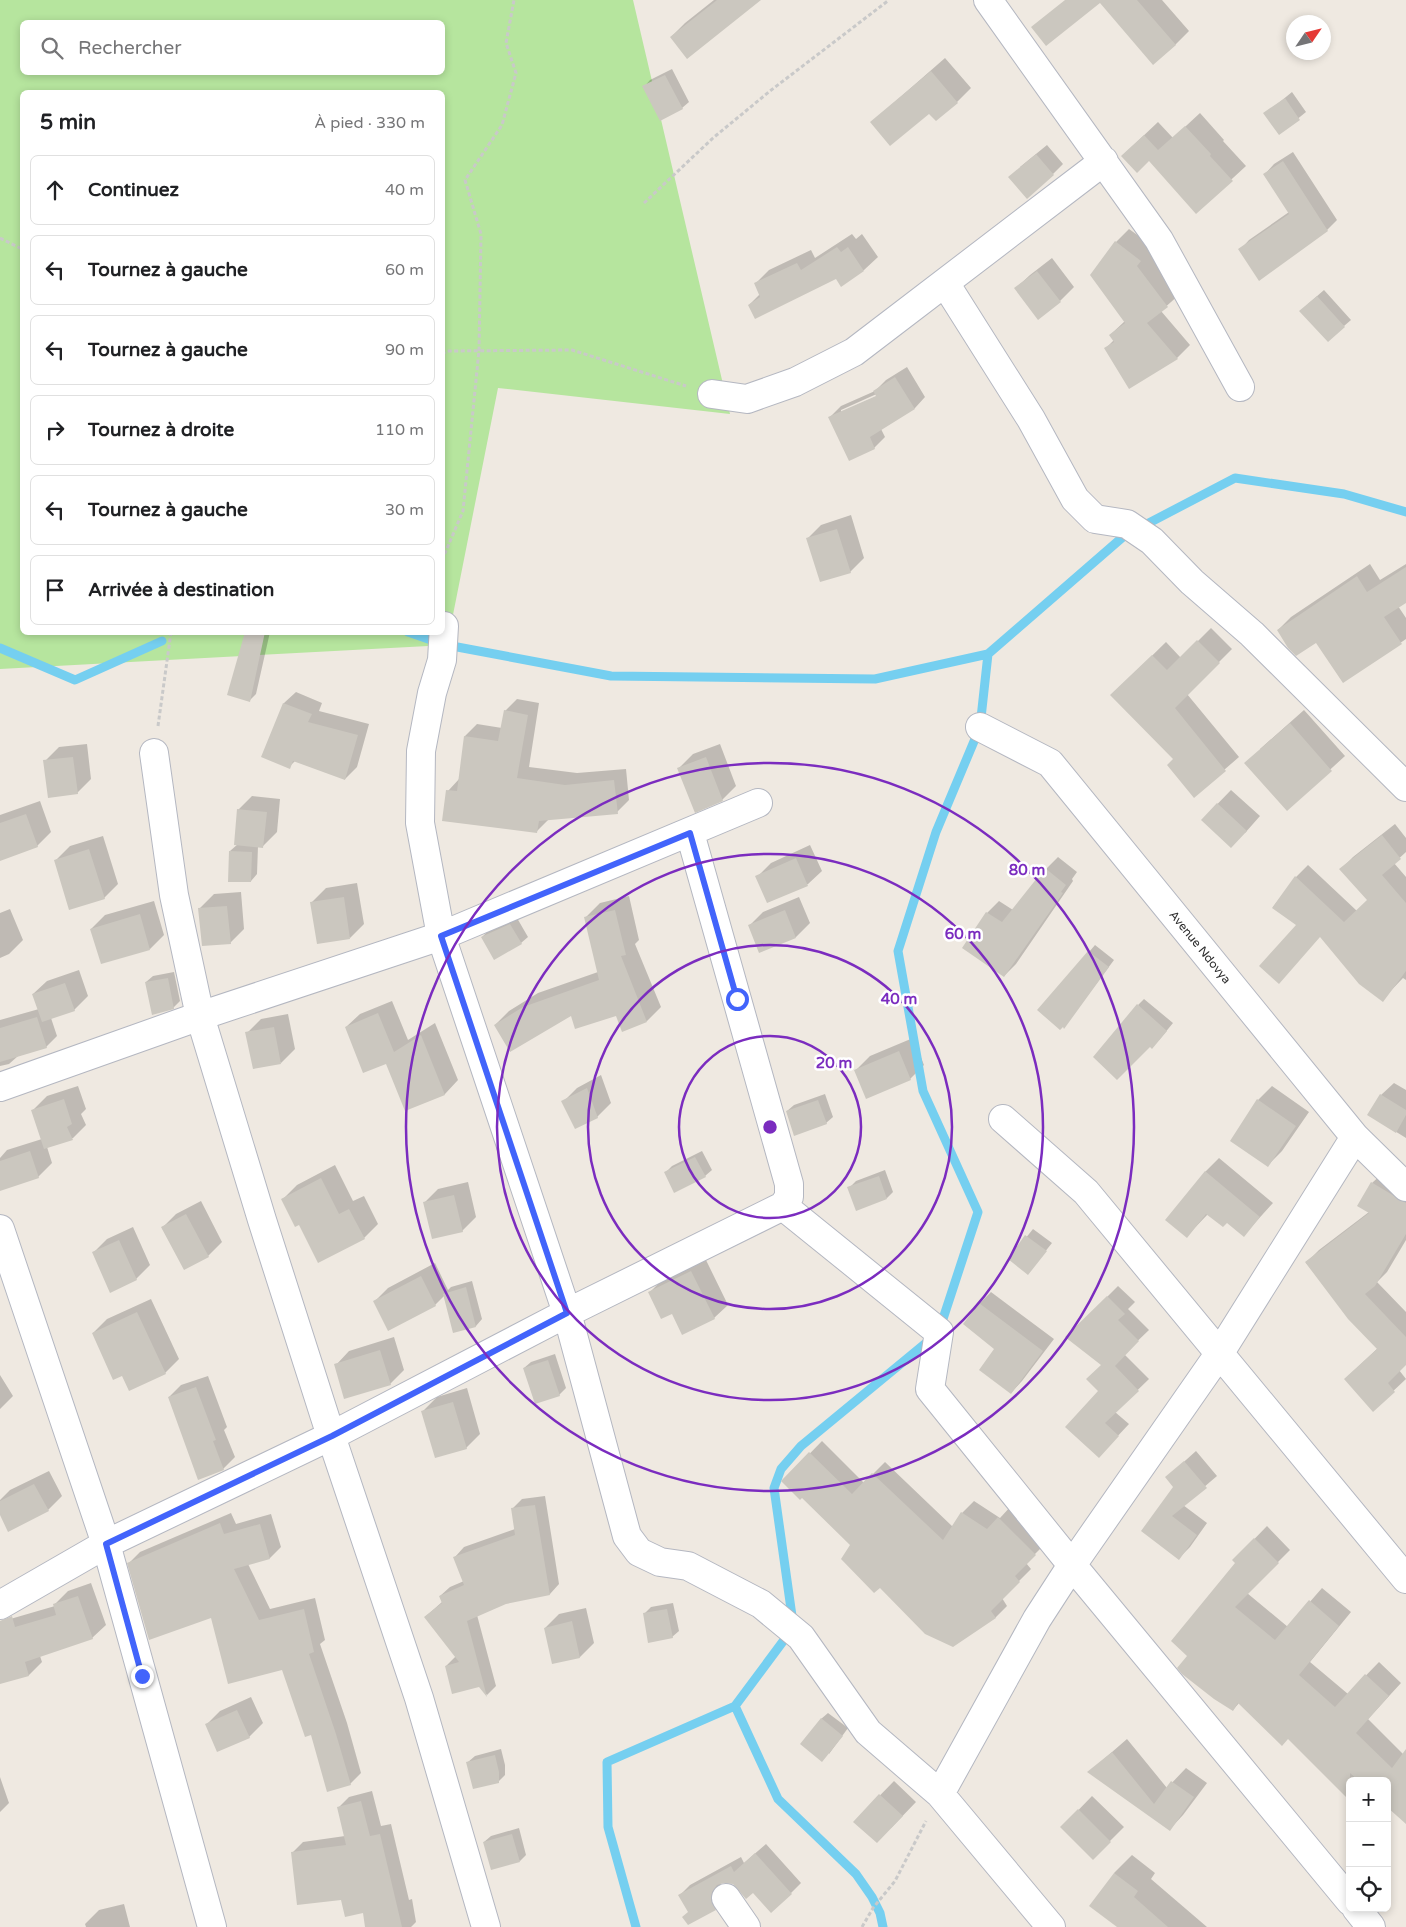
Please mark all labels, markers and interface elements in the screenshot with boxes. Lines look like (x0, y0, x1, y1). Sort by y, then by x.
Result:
north arrow (1286, 15, 1331, 60)
search box (20, 20, 445, 75)
icon: search (38, 34, 66, 62)
text: Rechercher (78, 37, 181, 59)
text: 5 min (40, 110, 96, 135)
text: À pied · 330 m (314, 113, 425, 133)
icon: ahead (41, 176, 69, 204)
text: Continuez (88, 179, 179, 201)
text: 40 m (385, 180, 424, 200)
icon: left (41, 256, 69, 284)
text: Tournez à gauche (88, 259, 248, 281)
text: 60 m (385, 260, 424, 280)
icon: left (41, 336, 69, 364)
text: Tournez à gauche (88, 339, 248, 361)
text: 90 m (385, 340, 424, 360)
icon: right (41, 416, 69, 444)
text: Tournez à droite (88, 419, 234, 441)
text: 110 m (375, 420, 424, 440)
icon: left (41, 496, 69, 524)
text: Tournez à gauche (88, 499, 248, 521)
text: 30 m (385, 500, 424, 520)
icon: arrive (41, 576, 69, 604)
text: Arrivée à destination (88, 579, 274, 601)
text: 80 m (1009, 861, 1045, 879)
street label: Avenue Ndovya (1166, 908, 1234, 986)
text: 60 m (945, 925, 981, 943)
route start (726, 988, 749, 1011)
text: 40 m (881, 990, 917, 1008)
text: 20 m (816, 1054, 852, 1072)
centre of rings (761, 1118, 779, 1136)
route end (131, 1665, 154, 1688)
map controls (1346, 1777, 1391, 1912)
button: + (1346, 1777, 1391, 1822)
button: − (1346, 1822, 1391, 1867)
button: locate (1346, 1867, 1391, 1912)

